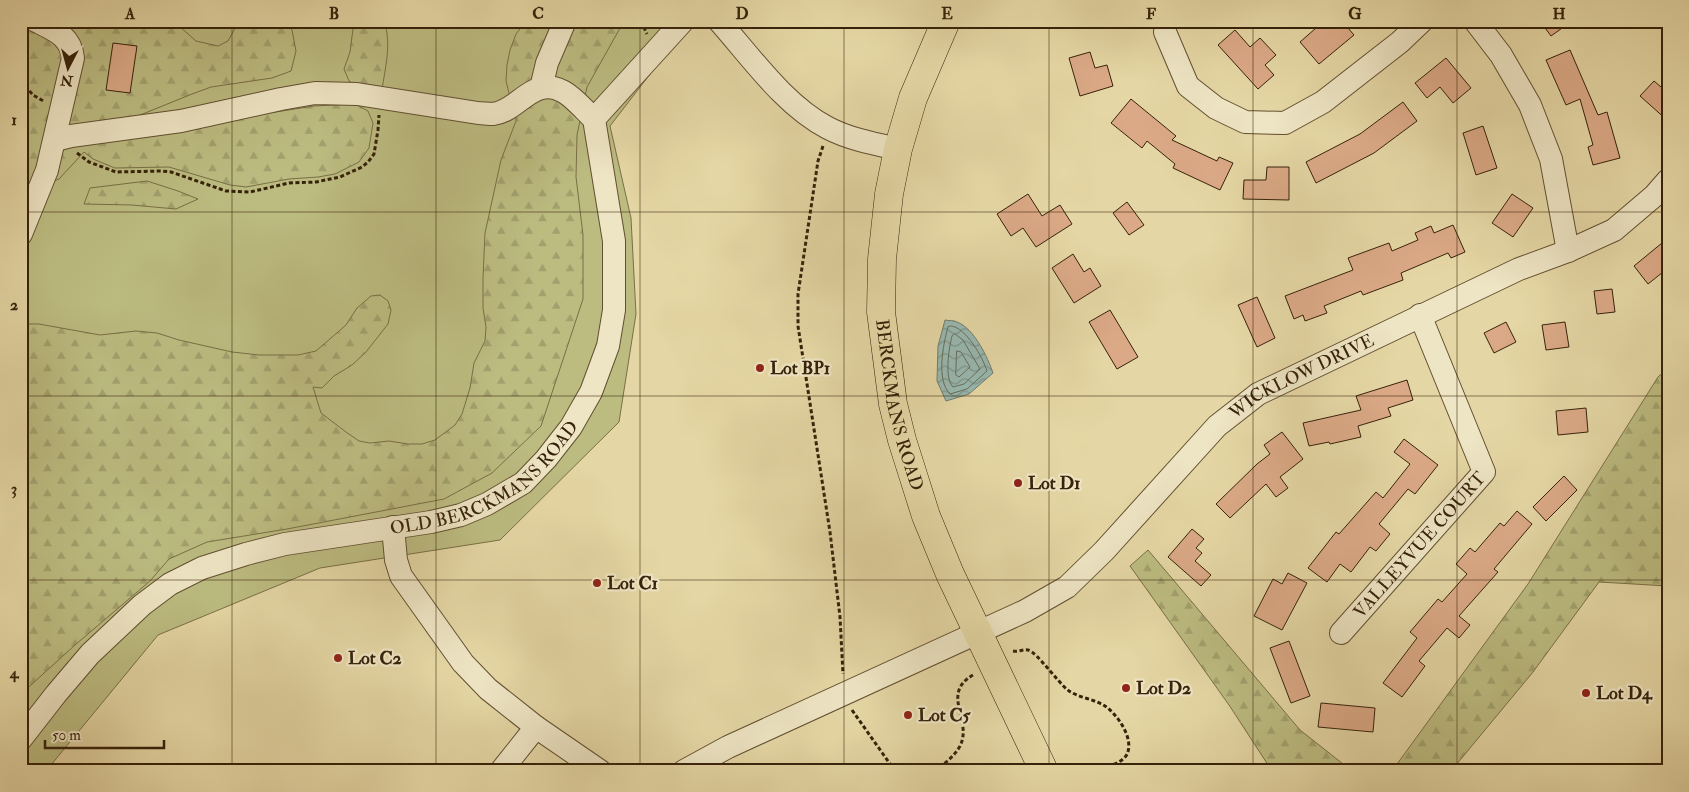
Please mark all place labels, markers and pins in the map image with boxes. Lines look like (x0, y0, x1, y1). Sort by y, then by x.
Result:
place label: Lot BP1 (770, 357, 830, 380)
marker: Lot BP1 (754, 362, 766, 374)
place label: Lot D1 (1028, 472, 1081, 495)
marker: Lot D1 (1012, 477, 1024, 489)
place label: Lot C1 (607, 572, 658, 595)
marker: Lot C1 (591, 577, 603, 589)
place label: Lot C2 (348, 647, 402, 670)
marker: Lot C2 (332, 652, 344, 664)
place label: Lot D2 (1136, 677, 1191, 700)
marker: Lot D2 (1120, 682, 1132, 694)
place label: Lot D4 (1596, 682, 1653, 705)
marker: Lot D4 (1580, 687, 1592, 699)
place label: Lot C5 (918, 704, 972, 727)
marker: Lot C5 (902, 709, 914, 721)

